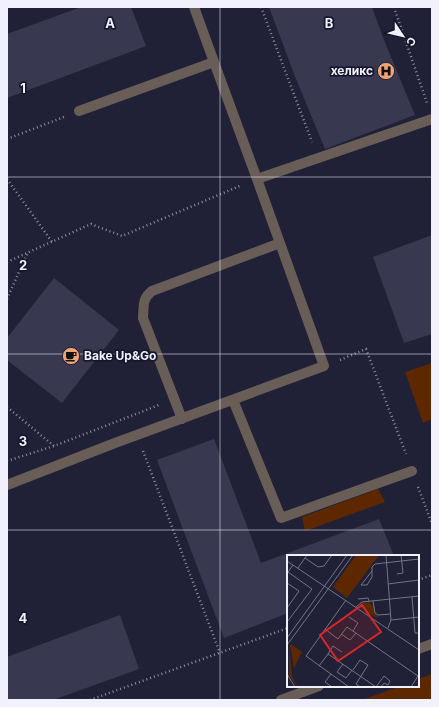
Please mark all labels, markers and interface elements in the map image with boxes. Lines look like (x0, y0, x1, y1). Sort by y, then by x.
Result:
text: A (105, 15, 115, 31)
text: B (325, 15, 334, 31)
north arrow (383, 16, 423, 56)
text: С (403, 34, 419, 49)
hospital icon: хеликс (376, 61, 396, 81)
place label: хеликс (331, 63, 373, 78)
text: 1 (20, 80, 26, 96)
text: 2 (19, 257, 27, 273)
cafe icon: Bake Up&Go (61, 346, 81, 366)
place label: Bake Up&Go (84, 348, 156, 363)
text: 3 (19, 433, 27, 449)
inset map (287, 555, 419, 687)
text: 4 (19, 610, 28, 626)

